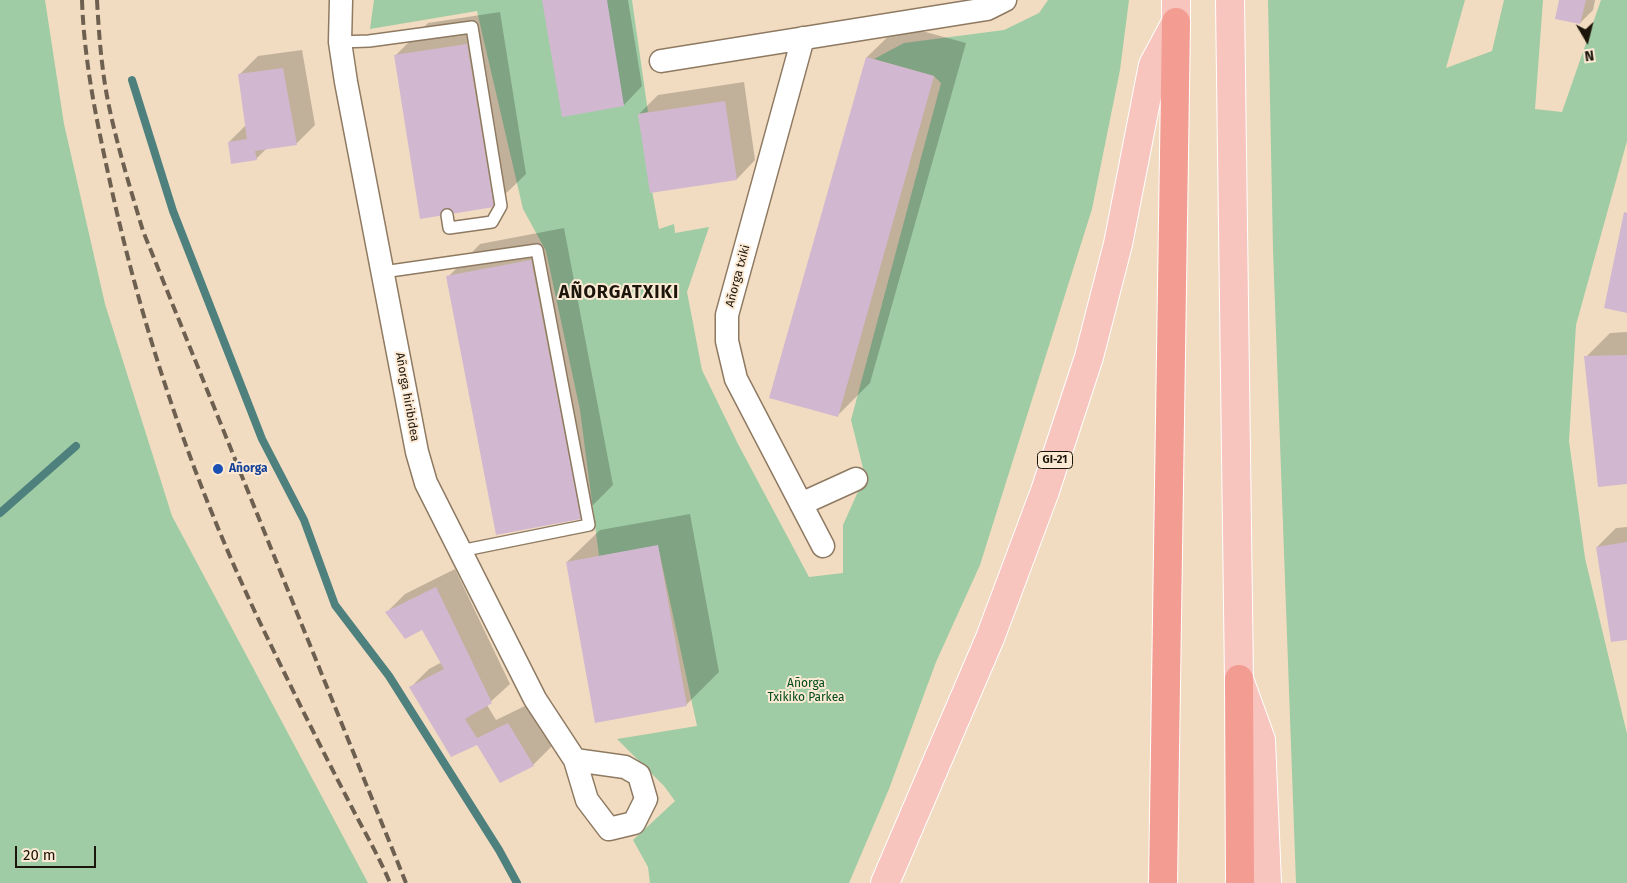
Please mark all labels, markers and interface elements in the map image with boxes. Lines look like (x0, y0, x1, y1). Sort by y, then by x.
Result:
north arrow (1562, 15, 1612, 65)
text: N (1583, 46, 1595, 64)
street label: Añorga txiki (723, 243, 753, 309)
district label: AÑORGATXIKI (557, 282, 681, 304)
street label: Añorga hiribidea (392, 351, 422, 443)
road number: GI-21 (1038, 452, 1072, 468)
marker: Añorga (211, 462, 225, 476)
place label: Añorga (229, 462, 268, 476)
park label: Añorga Txikiko Parkea (767, 677, 845, 705)
scale bar (18, 836, 99, 868)
text: 20 m (23, 846, 56, 864)

